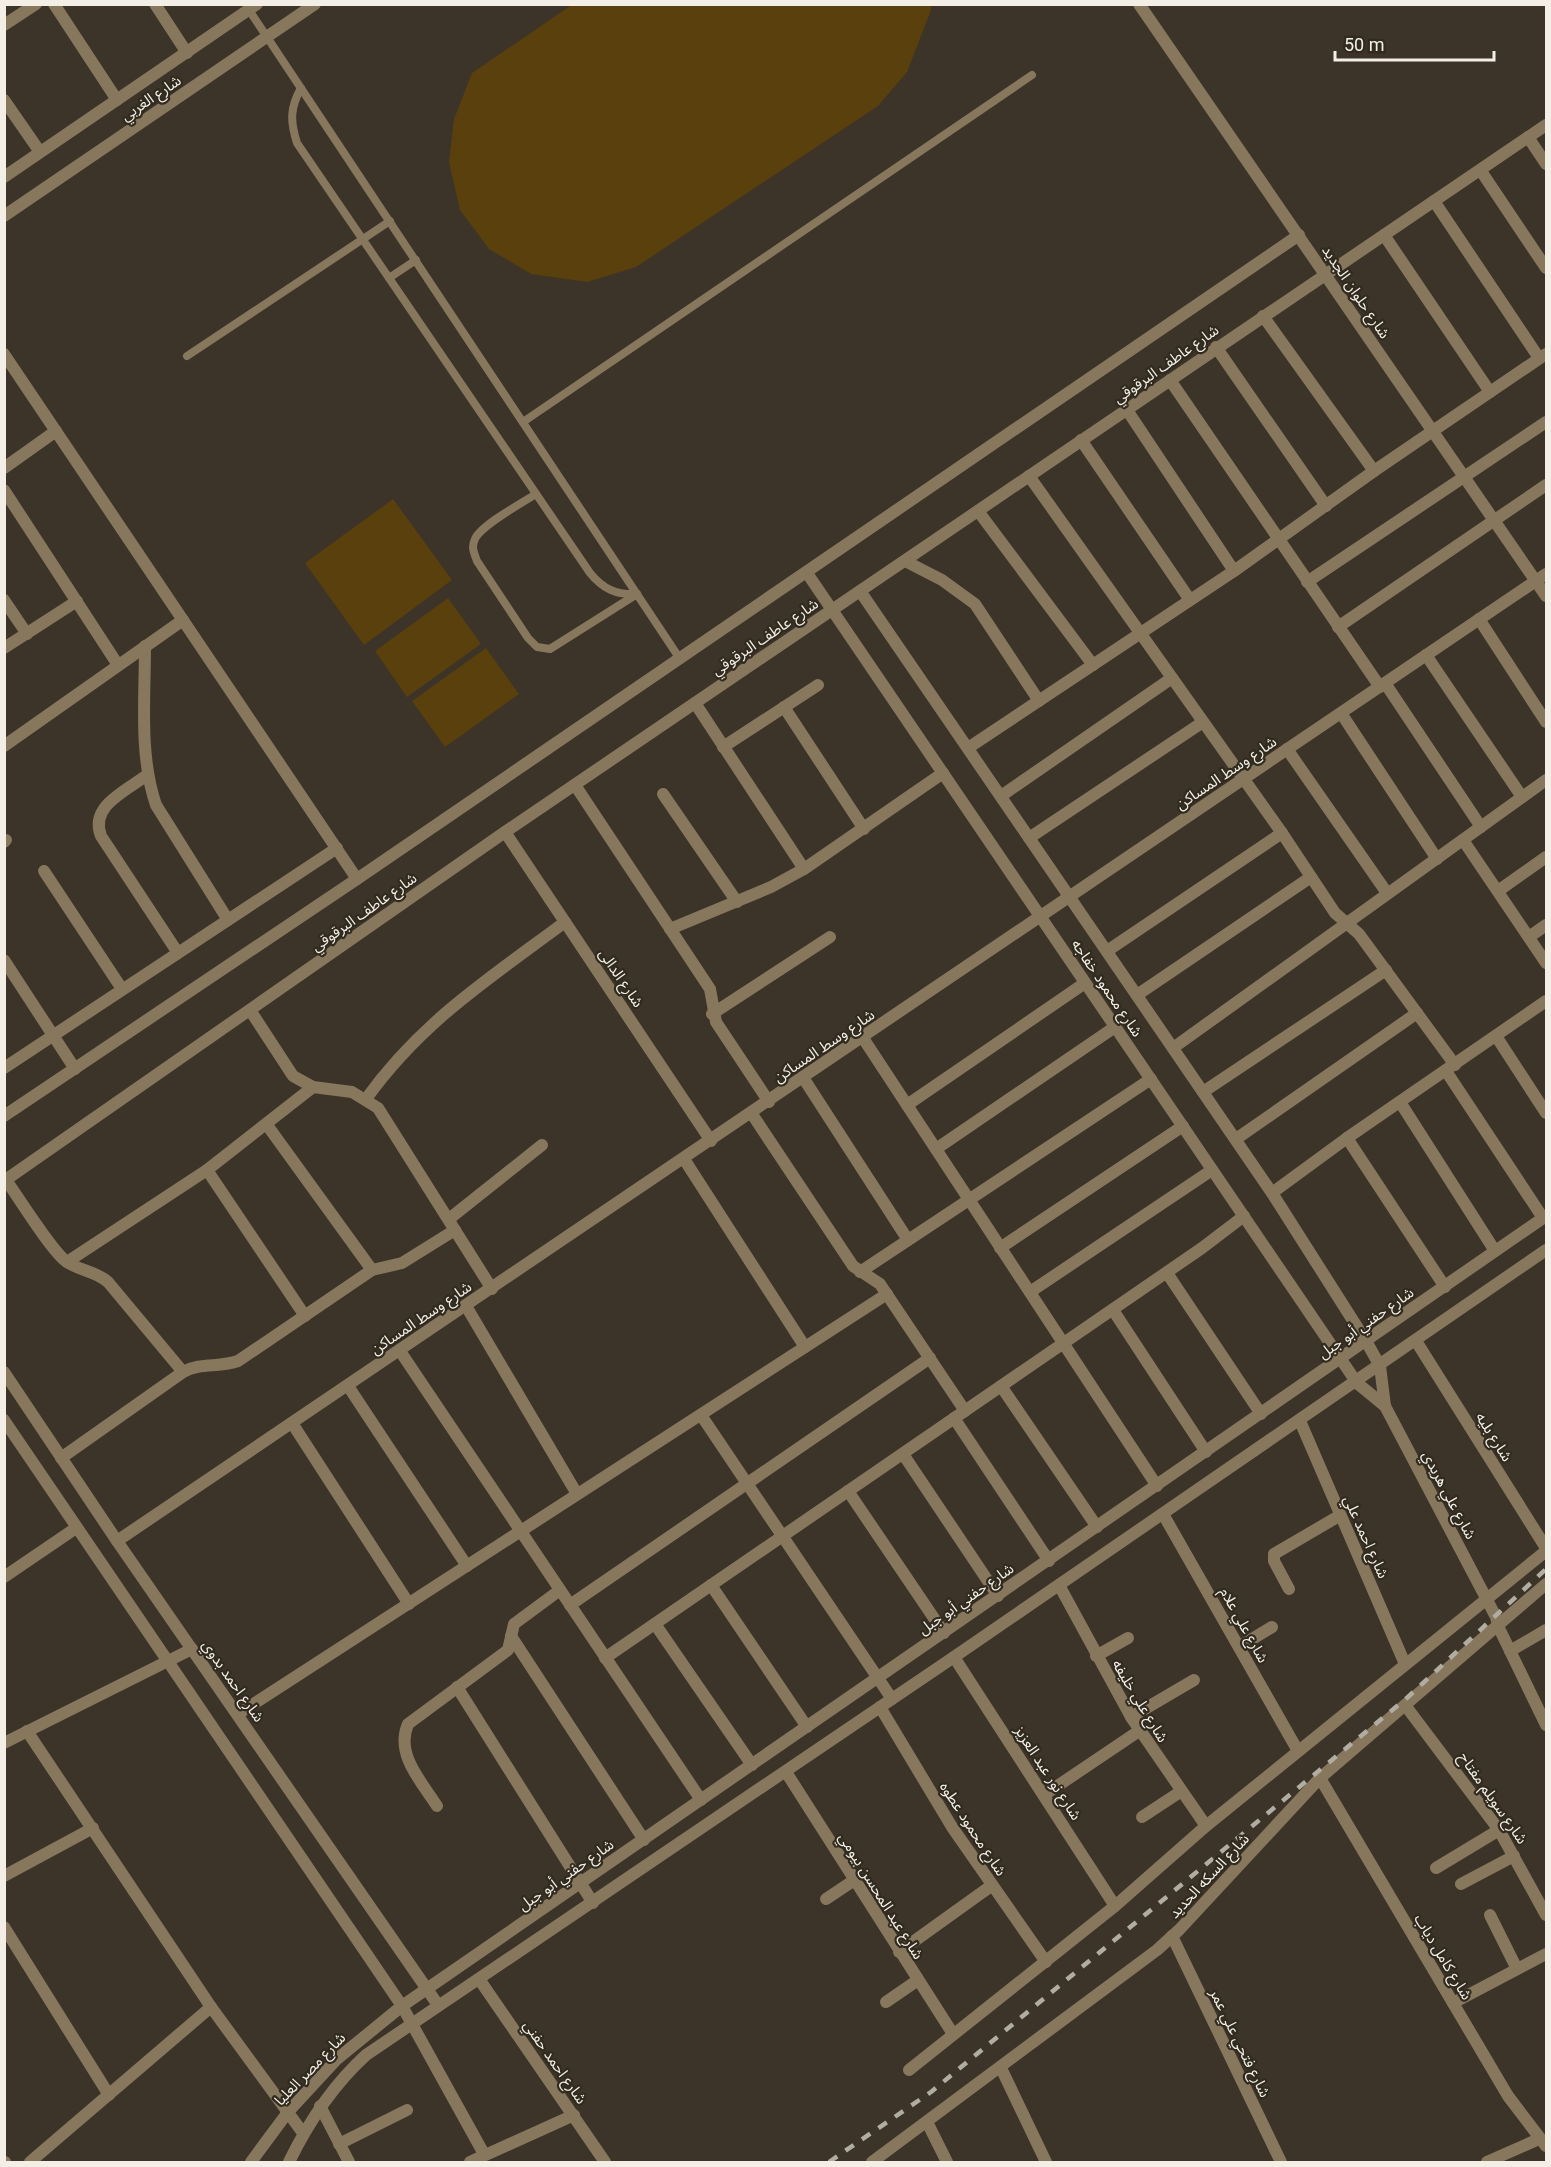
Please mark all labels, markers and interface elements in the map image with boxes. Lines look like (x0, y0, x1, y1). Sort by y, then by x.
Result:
scale bar (1335, 24, 1494, 62)
text: 50 m (1344, 34, 1384, 55)
street label: شارع الغربي (117, 71, 186, 127)
street label: شارع حلوان الجديد (1316, 242, 1394, 344)
street label: شارع عاطف البرقوقي (1110, 321, 1224, 410)
street label: شارع عاطف البرقوقي (708, 595, 824, 682)
street label: شارع وسط المساكن (1172, 732, 1282, 816)
street label: شارع عاطف البرقوقي (308, 869, 422, 958)
street label: شارع محمود خفاجه (1065, 936, 1146, 1042)
street label: شارع الدالى (592, 945, 647, 1013)
street label: شارع وسط المساكن (770, 1005, 880, 1089)
street label: شارع وسط المساكن (367, 1277, 477, 1361)
street label: شارع حفني أبو جبل (1315, 1283, 1419, 1365)
street label: شارع بليه (1469, 1409, 1516, 1467)
street label: شارع علي هريدي (1415, 1448, 1480, 1544)
street label: شارع احمد علي (1337, 1493, 1392, 1583)
street label: شارع حفني أبو جبل (915, 1559, 1019, 1641)
street label: شارع علي علام (1213, 1584, 1272, 1668)
street label: شارع احمد بدوي (196, 1637, 268, 1727)
street label: شارع علي خليفه (1106, 1656, 1172, 1747)
street label: شارع نور عبد العزيز (1008, 1722, 1085, 1825)
street label: شارع سويلم مفتاح (1452, 1749, 1531, 1849)
street label: شارع محمود عطوه (933, 1779, 1010, 1881)
street label: شارع عبد المحسن بيومي (832, 1829, 927, 1965)
street label: شارع السكه الحديد (1165, 1830, 1255, 1924)
street label: شارع حفني أبو جبل (515, 1835, 619, 1917)
street label: شارع كامل دياب (1408, 1911, 1476, 2005)
street label: شارع فتحي علي عمر (1203, 1985, 1274, 2102)
street label: شارع احمد حفني (517, 2017, 591, 2109)
street label: شارع مصر العليا (271, 2029, 352, 2111)

